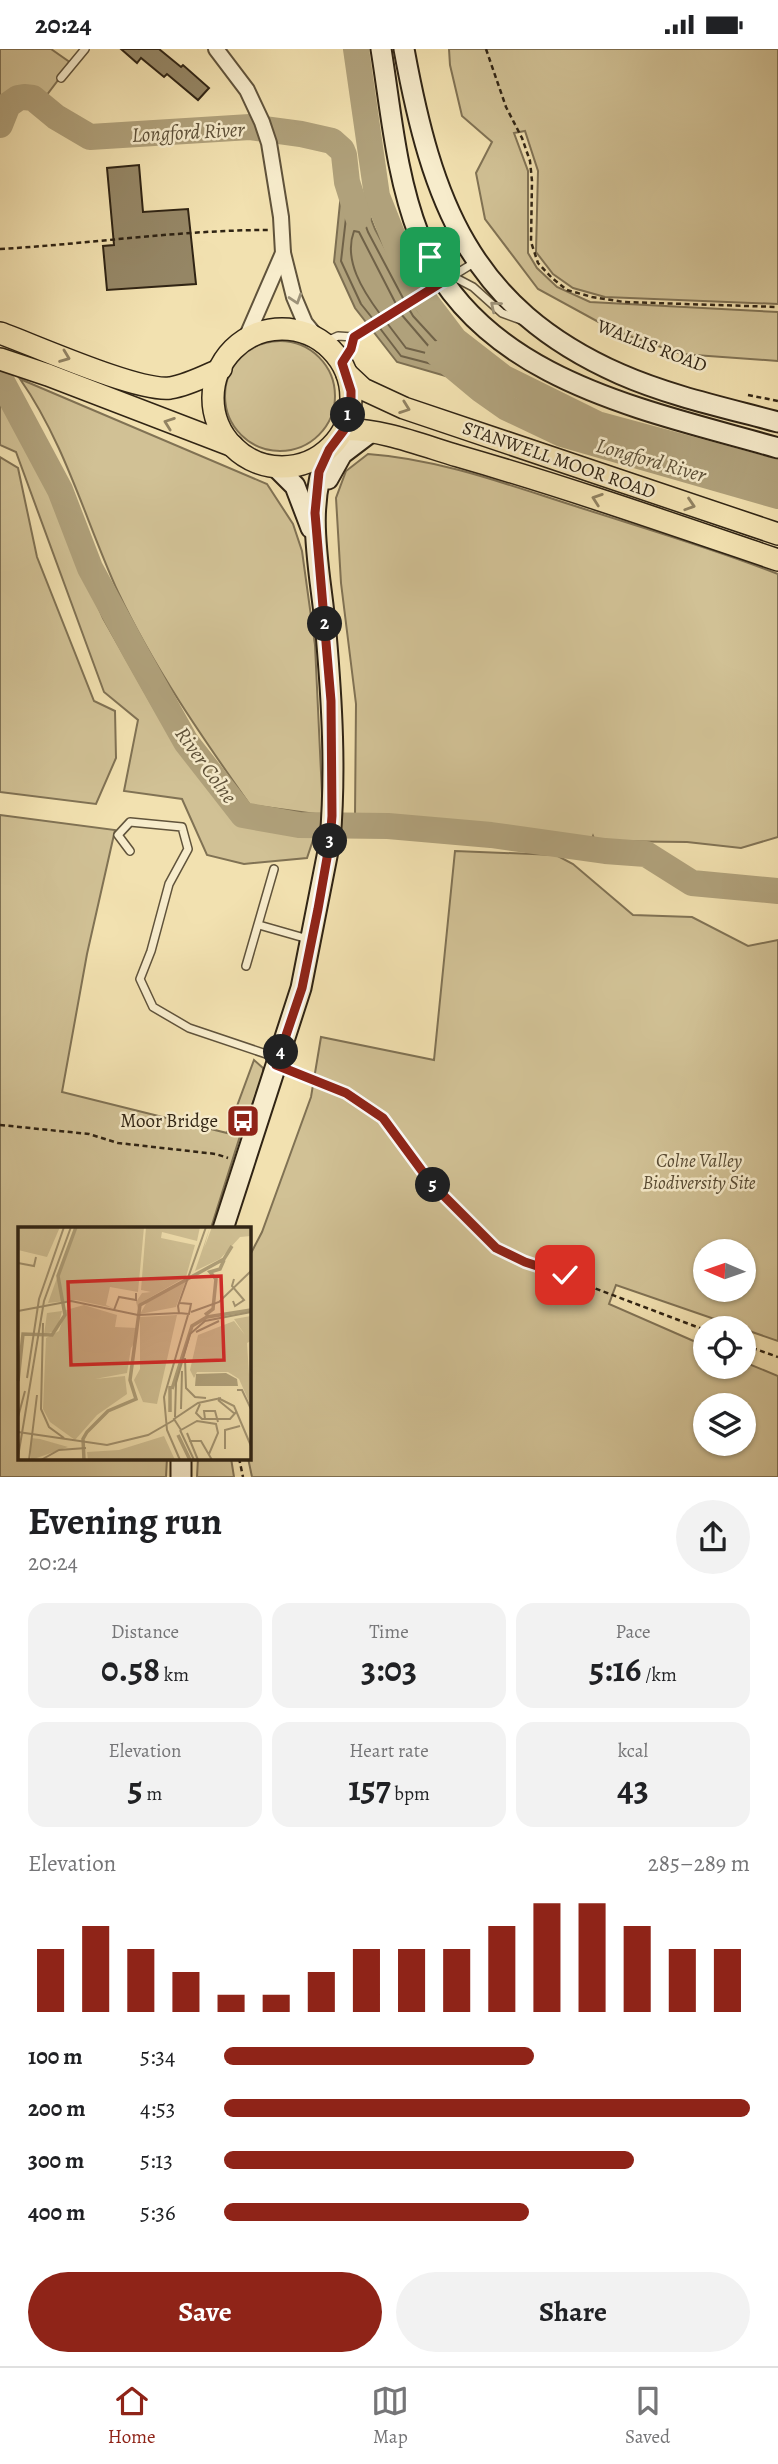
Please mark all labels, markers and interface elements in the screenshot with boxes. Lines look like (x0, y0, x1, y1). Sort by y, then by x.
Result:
text: 20:24 (35, 7, 92, 42)
water label: Longford River (131, 115, 246, 149)
pin (400, 227, 460, 287)
icon: arrive (411, 238, 449, 276)
one-way arrow (288, 293, 302, 305)
one-way arrow (490, 301, 502, 314)
street label: WALLIS ROAD (592, 313, 711, 379)
one-way arrow (59, 349, 71, 363)
pin: 1 (330, 397, 366, 433)
one-way arrow (398, 400, 410, 414)
text: 1 (344, 401, 351, 427)
street label: STANWELL MOOR ROAD (459, 415, 659, 505)
one-way arrow (163, 417, 175, 431)
water label: Longford River (593, 431, 710, 489)
one-way arrow (591, 493, 604, 507)
one-way arrow (683, 496, 695, 511)
pin: 2 (308, 607, 342, 641)
text: 2 (320, 610, 329, 636)
water label: River Colne (169, 721, 244, 809)
pin: 3 (312, 823, 348, 859)
text: 3 (325, 827, 334, 853)
pin: 4 (264, 1035, 298, 1069)
text: 4 (276, 1038, 285, 1064)
bus stop icon: Moor Bridge (224, 1102, 262, 1140)
place label: Moor Bridge (120, 1108, 218, 1134)
park label: Colne Valley Biodiversity Site (642, 1148, 756, 1196)
pin: 5 (416, 1167, 450, 1203)
text: 5 (428, 1171, 437, 1197)
inset map (18, 1227, 250, 1459)
north arrow (693, 1239, 756, 1302)
map controls (693, 1239, 756, 1456)
pin (535, 1245, 595, 1305)
icon: check (546, 1256, 584, 1294)
button: locate (693, 1316, 756, 1379)
button: layers (693, 1393, 756, 1456)
text: Evening run (28, 1495, 222, 1547)
button: share (676, 1500, 750, 1574)
text: 20:24 (28, 1547, 78, 1578)
text: Distance (111, 1619, 179, 1645)
text: Time (369, 1619, 409, 1645)
text: Pace (615, 1619, 651, 1645)
text: 0.58 (101, 1645, 160, 1693)
text: 3:03 (361, 1645, 417, 1693)
text: 5:16 (589, 1645, 641, 1693)
text: km (160, 1662, 189, 1688)
text: /km (641, 1662, 677, 1688)
text: Elevation (109, 1738, 181, 1764)
text: Heart rate (349, 1738, 429, 1764)
text: kcal (618, 1738, 648, 1764)
text: 5 (128, 1764, 143, 1812)
text: 157 (348, 1764, 391, 1812)
text: 43 (617, 1764, 649, 1812)
text: m (143, 1781, 162, 1807)
text: bpm (391, 1781, 430, 1807)
text: Elevation (28, 1848, 116, 1879)
text: 285–289 m (648, 1848, 750, 1879)
text: 100 m (28, 2041, 83, 2072)
text: 5:34 (140, 2041, 175, 2072)
text: 200 m (28, 2093, 86, 2124)
text: 4:53 (140, 2093, 175, 2124)
text: 300 m (28, 2145, 84, 2176)
text: 5:13 (140, 2145, 173, 2176)
text: 400 m (28, 2197, 85, 2228)
text: 5:36 (140, 2197, 176, 2228)
button: Save (28, 2272, 382, 2352)
button: Share (396, 2272, 750, 2352)
tab: Home (108, 2382, 156, 2450)
tab: Map (371, 2382, 409, 2450)
tab: Saved (625, 2382, 670, 2450)

